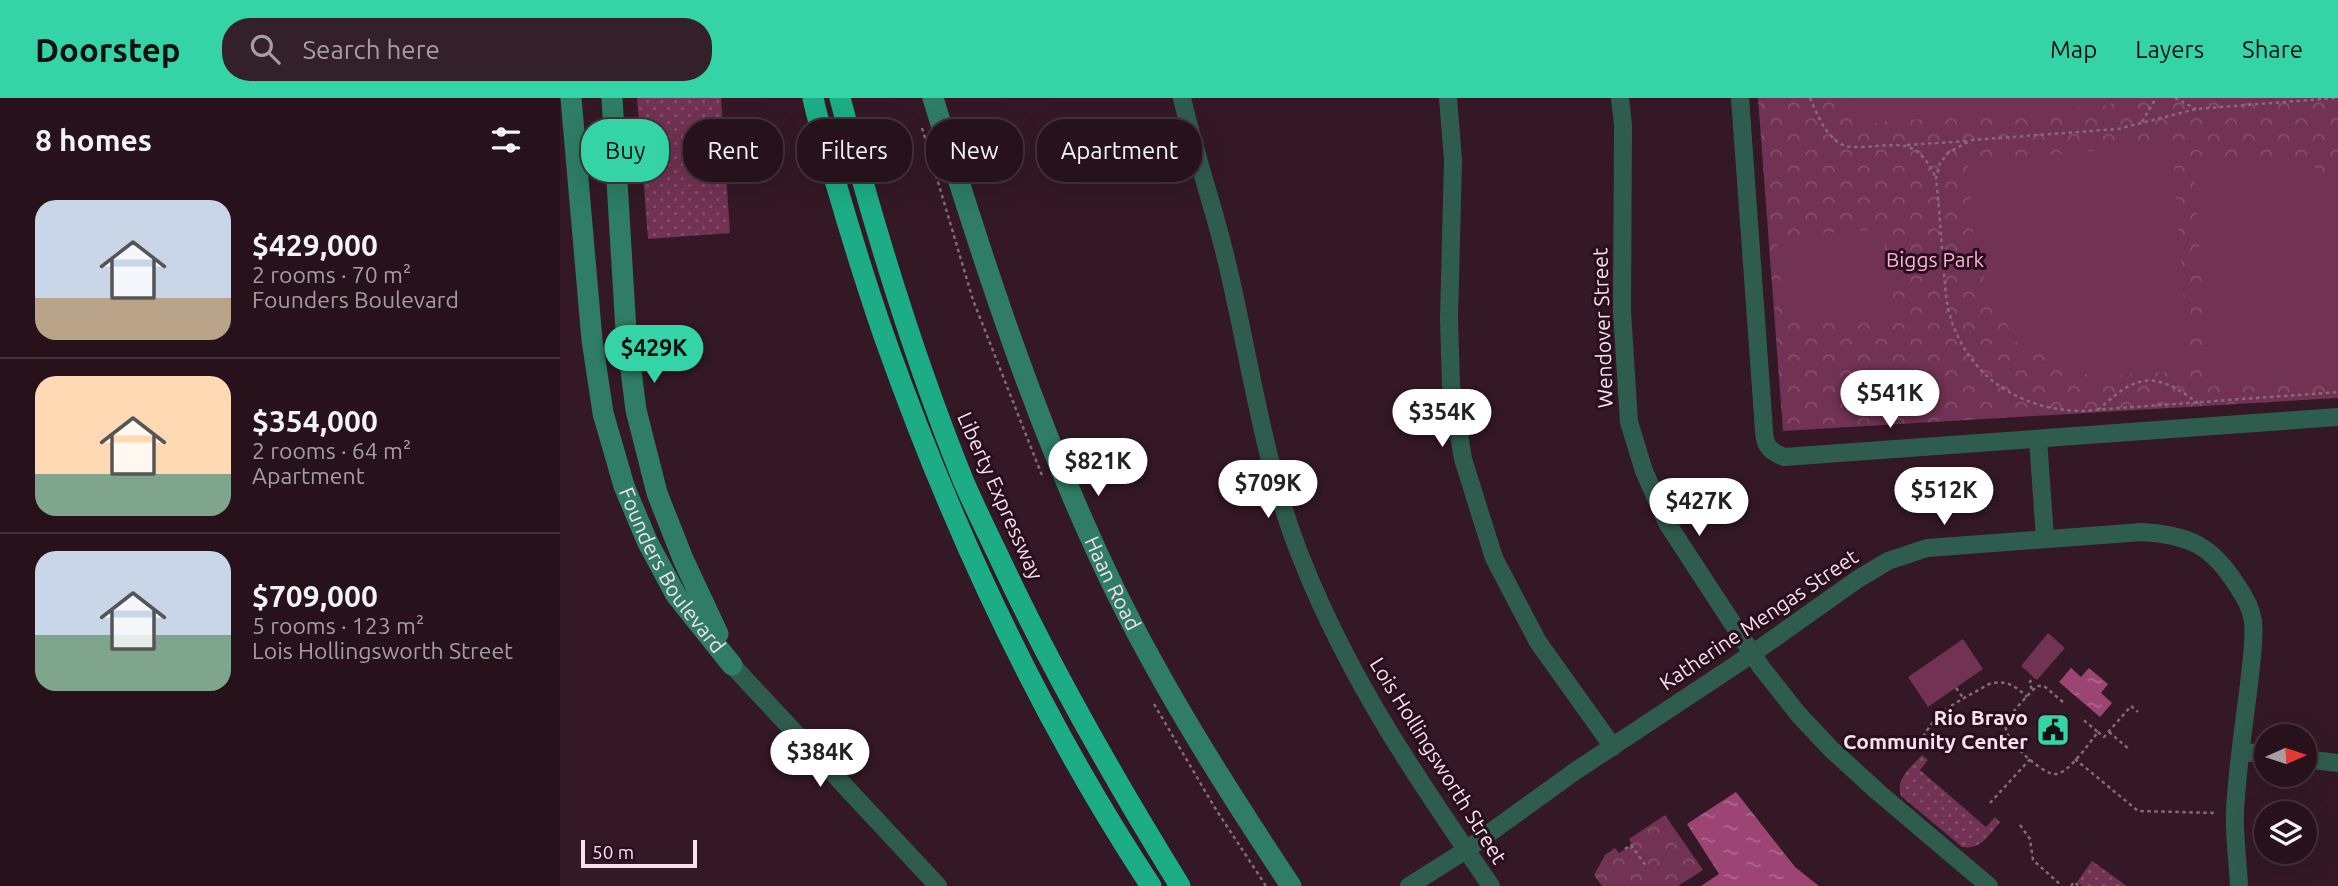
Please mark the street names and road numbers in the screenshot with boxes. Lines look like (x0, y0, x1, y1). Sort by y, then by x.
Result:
street label: Wendover Street (1587, 247, 1617, 409)
street label: Liberty Expressway (953, 408, 1049, 583)
street label: Founders Boulevard (615, 484, 730, 657)
street label: Haan Road (1080, 532, 1146, 634)
street label: Katherine Mengas Street (1655, 544, 1862, 695)
street label: Lois Hollingsworth Street (1365, 653, 1512, 868)

